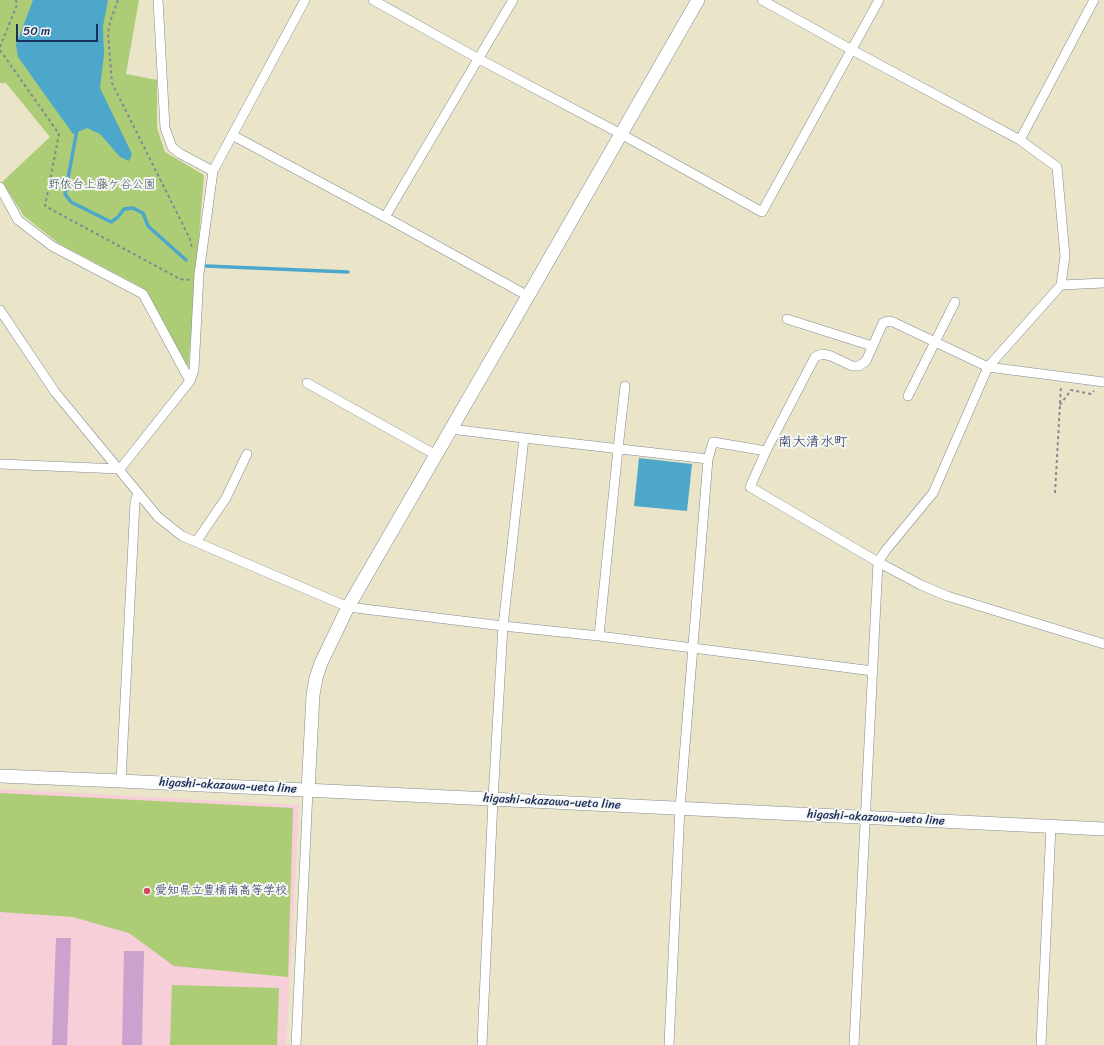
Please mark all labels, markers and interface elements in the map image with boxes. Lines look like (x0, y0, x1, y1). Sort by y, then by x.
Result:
scale bar (18, 16, 100, 42)
text: 50 m (23, 20, 50, 42)
park label: 野依台上藤ケ谷公園 (48, 178, 156, 192)
district label: 南大清水町 (778, 434, 848, 450)
street label: higashi-akazawa-ueta line (159, 775, 297, 797)
street label: higashi-akazawa-ueta line (483, 791, 621, 813)
street label: higashi-akazawa-ueta line (807, 807, 945, 829)
place label: 愛知県立豊橋南高等学校 (155, 884, 287, 898)
marker: 愛知県立豊橋南高等学校 (142, 886, 152, 896)

